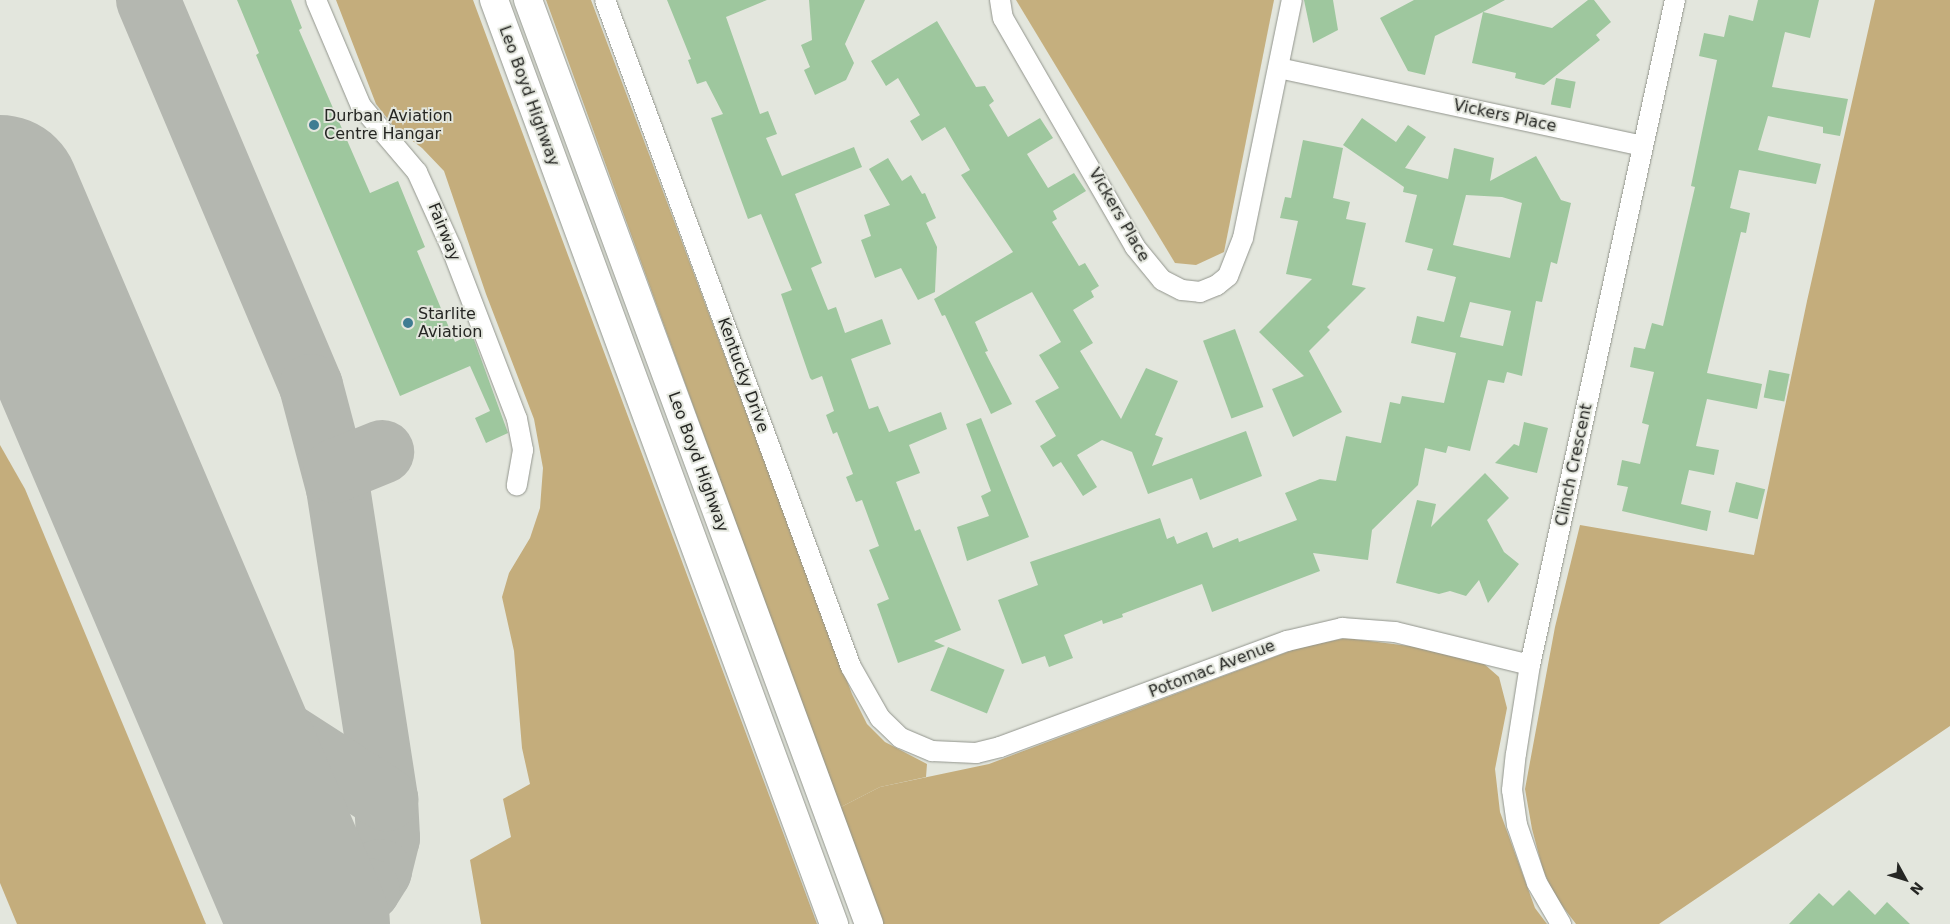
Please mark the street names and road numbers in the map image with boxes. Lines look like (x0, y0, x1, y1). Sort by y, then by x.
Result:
street label: Leo Boyd Highway (495, 23, 563, 169)
street label: Vickers Place (1452, 96, 1558, 136)
street label: Vickers Place (1084, 165, 1154, 265)
street label: Fairway (424, 200, 464, 264)
street label: Kentucky Drive (713, 315, 773, 435)
street label: Leo Boyd Highway (664, 389, 732, 535)
street label: Clinch Crescent (1552, 402, 1596, 528)
street label: Potomac Avenue (1146, 636, 1278, 702)

